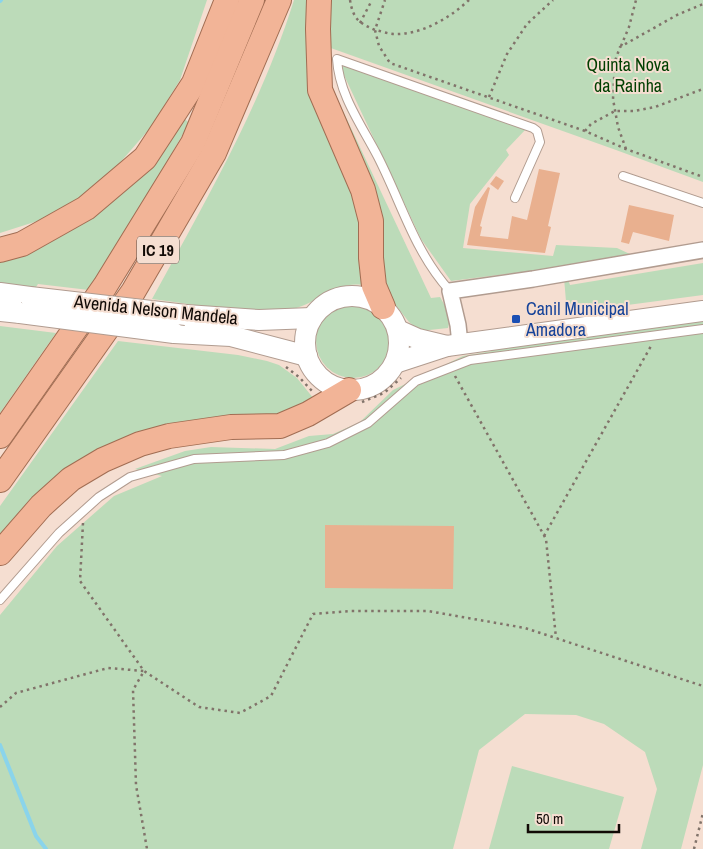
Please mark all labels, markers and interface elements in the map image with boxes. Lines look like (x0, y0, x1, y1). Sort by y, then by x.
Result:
park label: Quinta Nova da Rainha (587, 52, 669, 98)
road number: IC 19 (137, 236, 179, 264)
street label: Avenida Nelson Mandela (72, 288, 239, 331)
place label: Canil Municipal Amadora (525, 296, 629, 342)
marker: Canil Municipal Amadora (510, 313, 522, 325)
scale bar (528, 802, 619, 834)
text: 50 m (536, 808, 563, 829)

